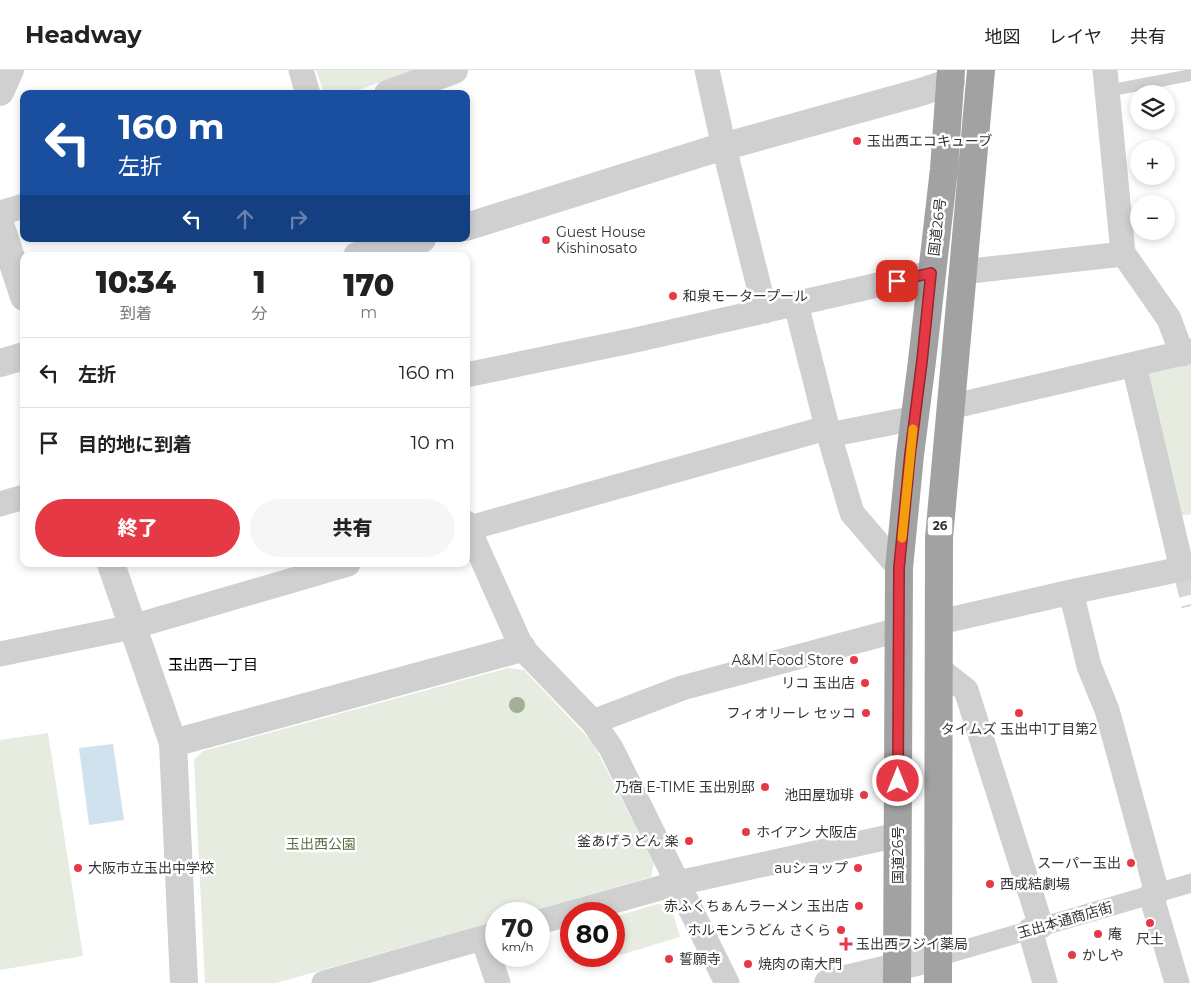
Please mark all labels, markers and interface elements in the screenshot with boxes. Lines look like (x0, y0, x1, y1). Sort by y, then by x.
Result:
text: Headway (25, 20, 142, 49)
text: 地図 (985, 26, 1021, 48)
text: レイヤ (1049, 26, 1102, 48)
text: 共有 (1130, 26, 1166, 48)
map controls (1130, 85, 1175, 240)
button: layers (1130, 85, 1175, 130)
text: 160 m (118, 105, 224, 148)
icon: left (35, 110, 100, 175)
place label: 玉出西エコキューブ (867, 132, 992, 150)
marker: 玉出西エコキューブ (851, 135, 863, 147)
button: + (1130, 140, 1175, 185)
text: 左折 (118, 153, 162, 180)
button: − (1130, 195, 1175, 240)
street label: 国道26号 (925, 197, 949, 257)
icon: left (178, 205, 206, 233)
icon: ahead (231, 205, 259, 233)
icon: right (284, 205, 312, 233)
place label: Guest House Kishinosato (556, 223, 646, 257)
marker: Guest House Kishinosato (540, 234, 552, 246)
pin (876, 260, 918, 302)
text: 10:34 (96, 264, 176, 301)
text: 1 (254, 264, 266, 301)
text: 170 (343, 267, 394, 304)
icon: arrive (883, 267, 911, 295)
place label: 和泉モータープール (683, 287, 808, 305)
marker: 和泉モータープール (667, 290, 679, 302)
text: m (360, 303, 377, 322)
text: 到着 (120, 304, 152, 323)
text: 分 (252, 304, 268, 323)
icon: left (35, 359, 63, 387)
text: 160 m (399, 361, 455, 384)
text: 左折 (78, 363, 116, 386)
icon: arrive (35, 429, 63, 457)
text: 10 m (410, 431, 455, 454)
text: 目的地に到着 (78, 433, 192, 456)
button: 終了 (35, 499, 240, 557)
button: 共有 (250, 499, 455, 557)
road number: 26 (928, 516, 952, 536)
place label: A&M Food Store (732, 651, 844, 669)
marker: A&M Food Store (848, 654, 860, 666)
district label: 玉出西一丁目 (168, 655, 258, 674)
place label: リコ 玉出店 (781, 674, 855, 692)
marker: リコ 玉出店 (859, 677, 871, 689)
place label: フィオリーレ セッコ (727, 704, 856, 722)
marker: フィオリーレ セッコ (860, 707, 872, 719)
marker: タイムズ 玉出中1丁目第2 (1013, 707, 1025, 719)
place label: タイムズ 玉出中1丁目第2 (941, 720, 1097, 738)
position arrow (871, 754, 923, 806)
place label: 乃宿 E-TIME 玉出別邸 (615, 778, 755, 796)
marker: 乃宿 E-TIME 玉出別邸 (759, 781, 771, 793)
place label: 池田屋珈琲 (784, 786, 854, 804)
marker: 池田屋珈琲 (858, 789, 870, 801)
place label: ホイアン 大阪店 (756, 823, 857, 841)
marker: ホイアン 大阪店 (740, 826, 752, 838)
street label: 国道26号 (889, 826, 907, 884)
place label: 釜あげうどん 楽 (577, 832, 679, 850)
park label: 玉出西公園 (286, 835, 356, 853)
marker: 釜あげうどん 楽 (683, 835, 695, 847)
place label: スーパー玉出 (1037, 854, 1121, 872)
marker: スーパー玉出 (1125, 857, 1137, 869)
place label: 大阪市立玉出中学校 (88, 859, 214, 877)
place label: auショップ (774, 859, 848, 877)
marker: 大阪市立玉出中学校 (72, 862, 84, 874)
marker: auショップ (852, 862, 864, 874)
place label: 西成結劇場 (1000, 875, 1070, 893)
marker: 西成結劇場 (984, 878, 996, 890)
place label: 赤ふくちぁんラーメン 玉出店 (664, 897, 849, 915)
street label: 玉出本通商店街 (1015, 898, 1115, 942)
marker: 赤ふくちぁんラーメン 玉出店 (853, 900, 865, 912)
speed limit sign: 80 (560, 902, 625, 967)
text: 70 (502, 913, 533, 943)
marker: 尺土 (1144, 917, 1156, 929)
place label: ホルモンうどん さくら (687, 921, 831, 939)
marker: ホルモンうどん さくら (835, 924, 847, 936)
place label: 庵 (1108, 925, 1122, 943)
marker: 庵 (1092, 928, 1104, 940)
place label: 尺土 (1136, 930, 1164, 948)
place label: 玉出西フジイ薬局 (856, 935, 968, 953)
marker: 玉出西フジイ薬局 (840, 938, 852, 950)
text: km/h (501, 939, 534, 954)
place label: かしや (1082, 946, 1124, 964)
marker: かしや (1066, 949, 1078, 961)
place label: 誓願寺 (679, 950, 721, 968)
marker: 誓願寺 (663, 953, 675, 965)
place label: 焼肉の南大門 (758, 955, 842, 973)
marker: 焼肉の南大門 (742, 958, 754, 970)

